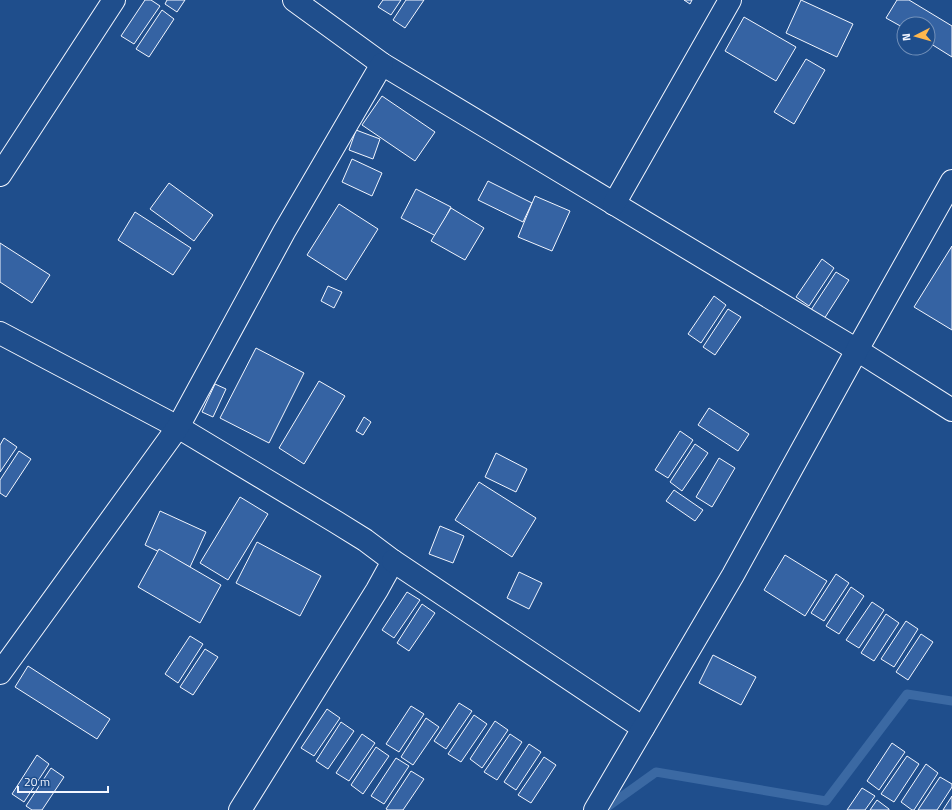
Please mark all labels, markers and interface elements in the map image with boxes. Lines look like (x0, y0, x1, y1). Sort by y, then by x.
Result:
north arrow (896, 16, 936, 56)
text: N (898, 32, 914, 42)
scale bar (18, 768, 108, 794)
text: 20 m (24, 772, 50, 791)

